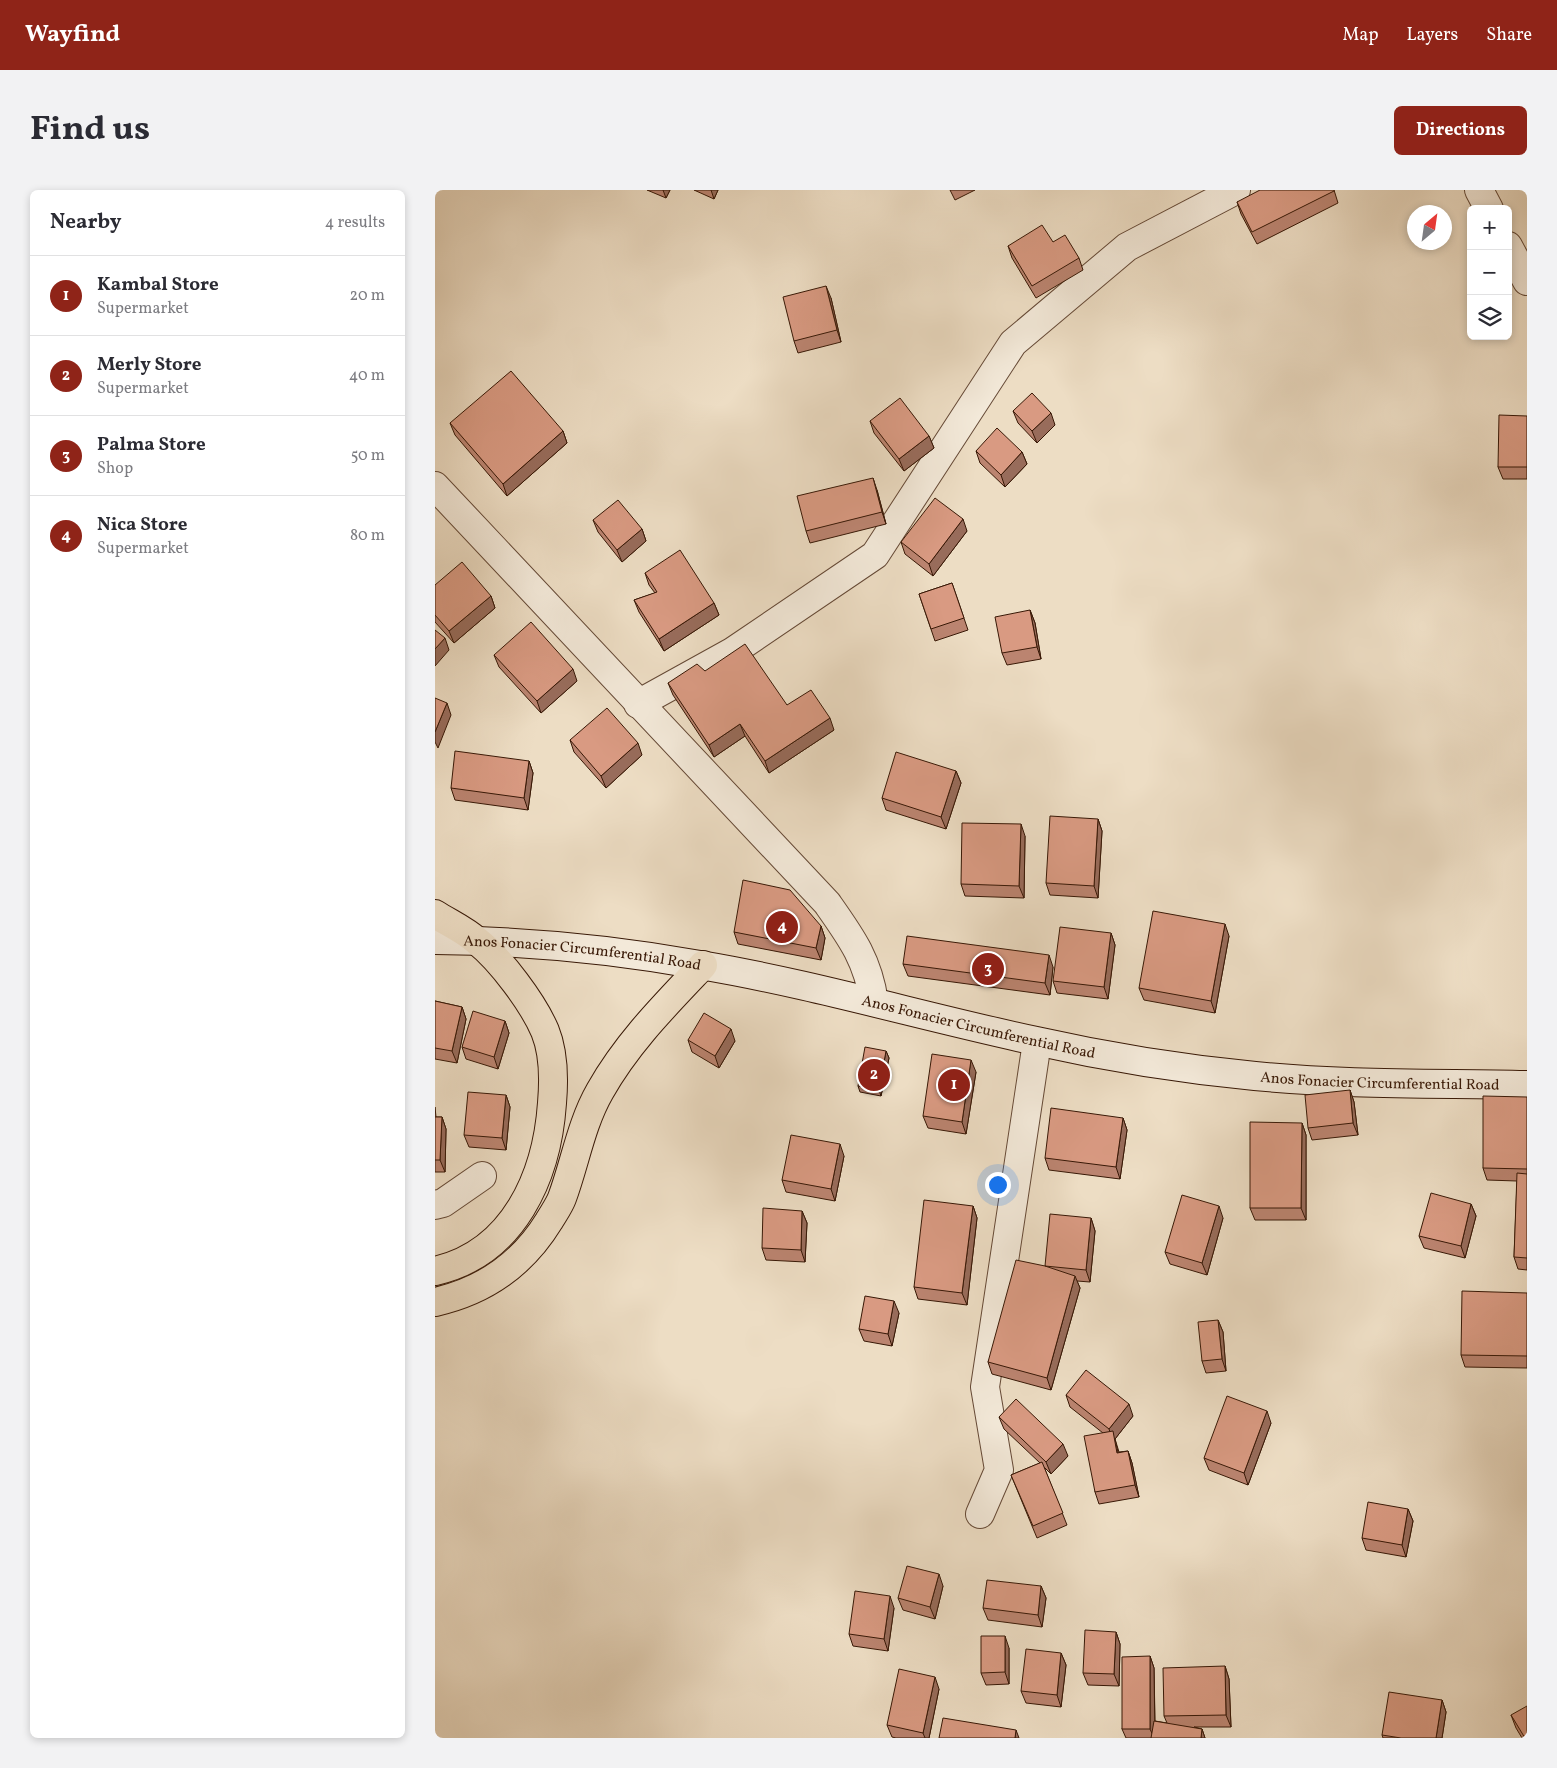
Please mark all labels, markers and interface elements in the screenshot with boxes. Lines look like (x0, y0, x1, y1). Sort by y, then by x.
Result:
text: Wayfind (25, 18, 120, 52)
text: Map (1342, 23, 1378, 48)
text: Layers (1406, 23, 1458, 48)
text: Share (1486, 23, 1532, 48)
text: Find us (30, 106, 150, 154)
button: Directions (1394, 106, 1527, 155)
north arrow (1407, 205, 1452, 250)
map controls (1467, 205, 1512, 340)
button: + (1467, 205, 1512, 250)
text: Nearby (50, 208, 121, 237)
text: 4 results (325, 212, 385, 234)
button: − (1467, 250, 1512, 295)
text: Kambal Store (97, 272, 219, 298)
text: 1 (63, 285, 69, 307)
text: 20 m (350, 285, 385, 307)
button: layers (1467, 295, 1512, 340)
text: Supermarket (97, 298, 189, 320)
text: Merly Store (97, 352, 202, 378)
text: 2 (62, 365, 70, 387)
text: 40 m (349, 365, 385, 387)
text: Supermarket (97, 378, 189, 400)
text: Palma Store (97, 432, 206, 458)
text: 3 (62, 445, 70, 467)
text: 50 m (351, 445, 385, 467)
text: Shop (97, 458, 133, 480)
text: Nica Store (97, 512, 187, 538)
text: 4 (61, 525, 71, 547)
text: 80 m (350, 525, 385, 547)
text: Supermarket (97, 538, 189, 560)
pin: 4 (766, 908, 798, 946)
street label: Anos Fonacier Circumferential Road (463, 932, 703, 977)
pin: 3 (972, 950, 1004, 988)
street label: Anos Fonacier Circumferential Road (859, 991, 1097, 1065)
pin: 2 (858, 1056, 890, 1094)
pin: 1 (938, 1066, 970, 1104)
street label: Anos Fonacier Circumferential Road (1259, 1068, 1500, 1096)
your location (985, 1172, 1011, 1198)

